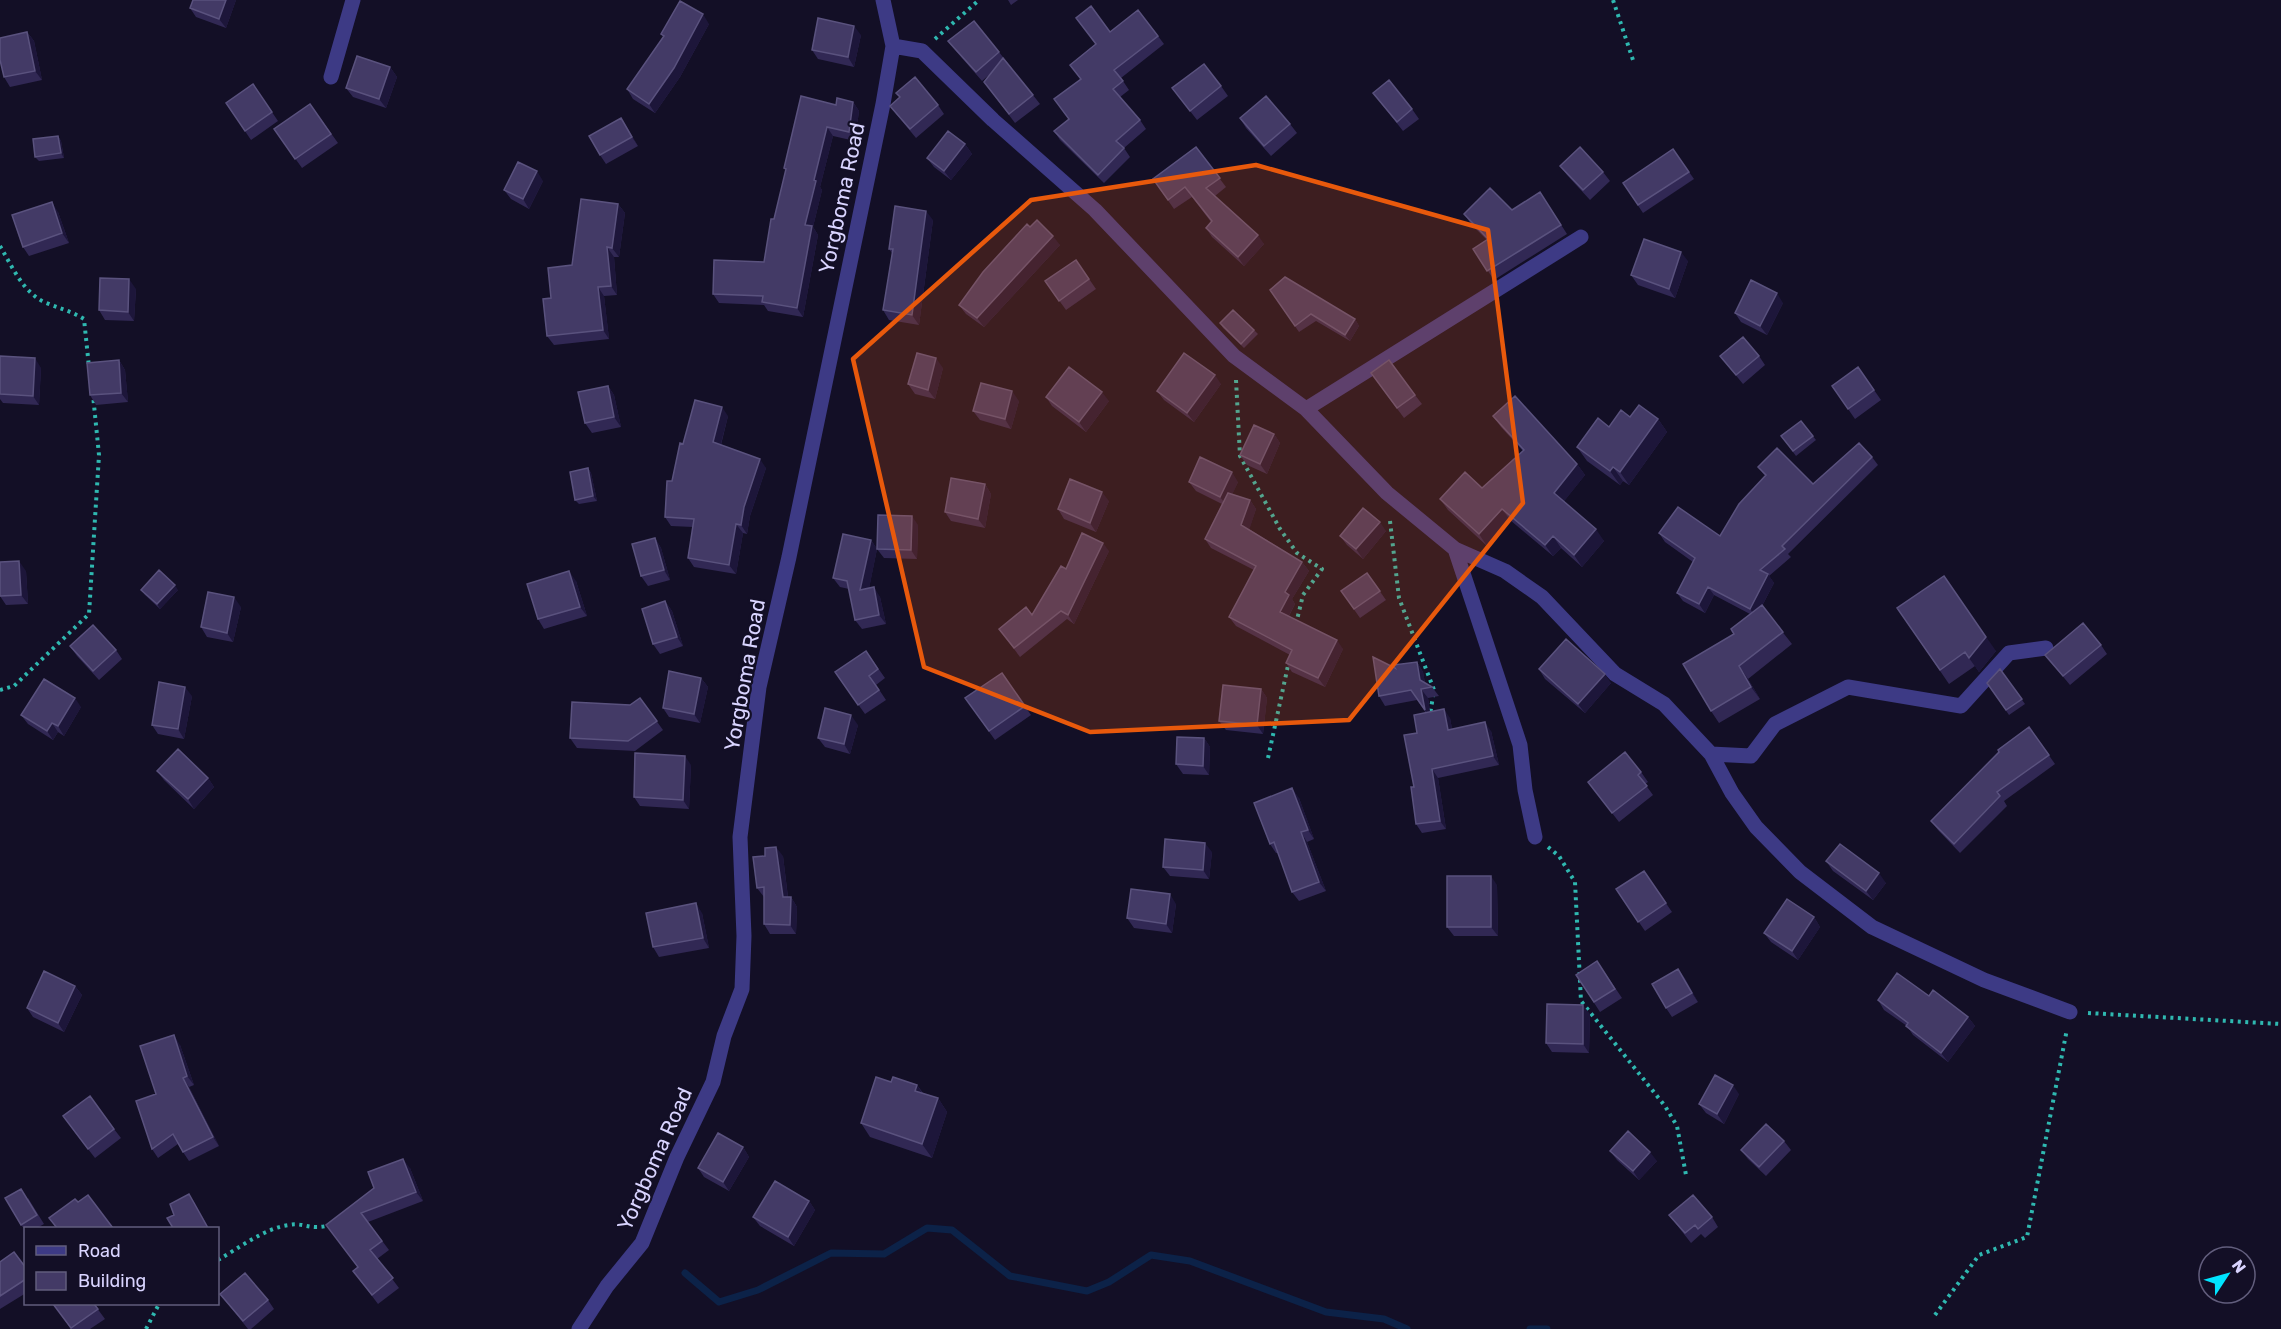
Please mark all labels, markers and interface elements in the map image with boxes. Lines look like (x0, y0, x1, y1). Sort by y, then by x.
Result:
street label: Yorgboma Road (813, 120, 870, 276)
street label: Yorgboma Road (719, 597, 770, 753)
street label: Yorgboma Road (612, 1083, 697, 1234)
legend (24, 1227, 219, 1305)
text: Road (78, 1240, 121, 1262)
north arrow (2197, 1245, 2257, 1305)
text: N (2228, 1256, 2250, 1277)
text: Building (78, 1270, 146, 1292)

